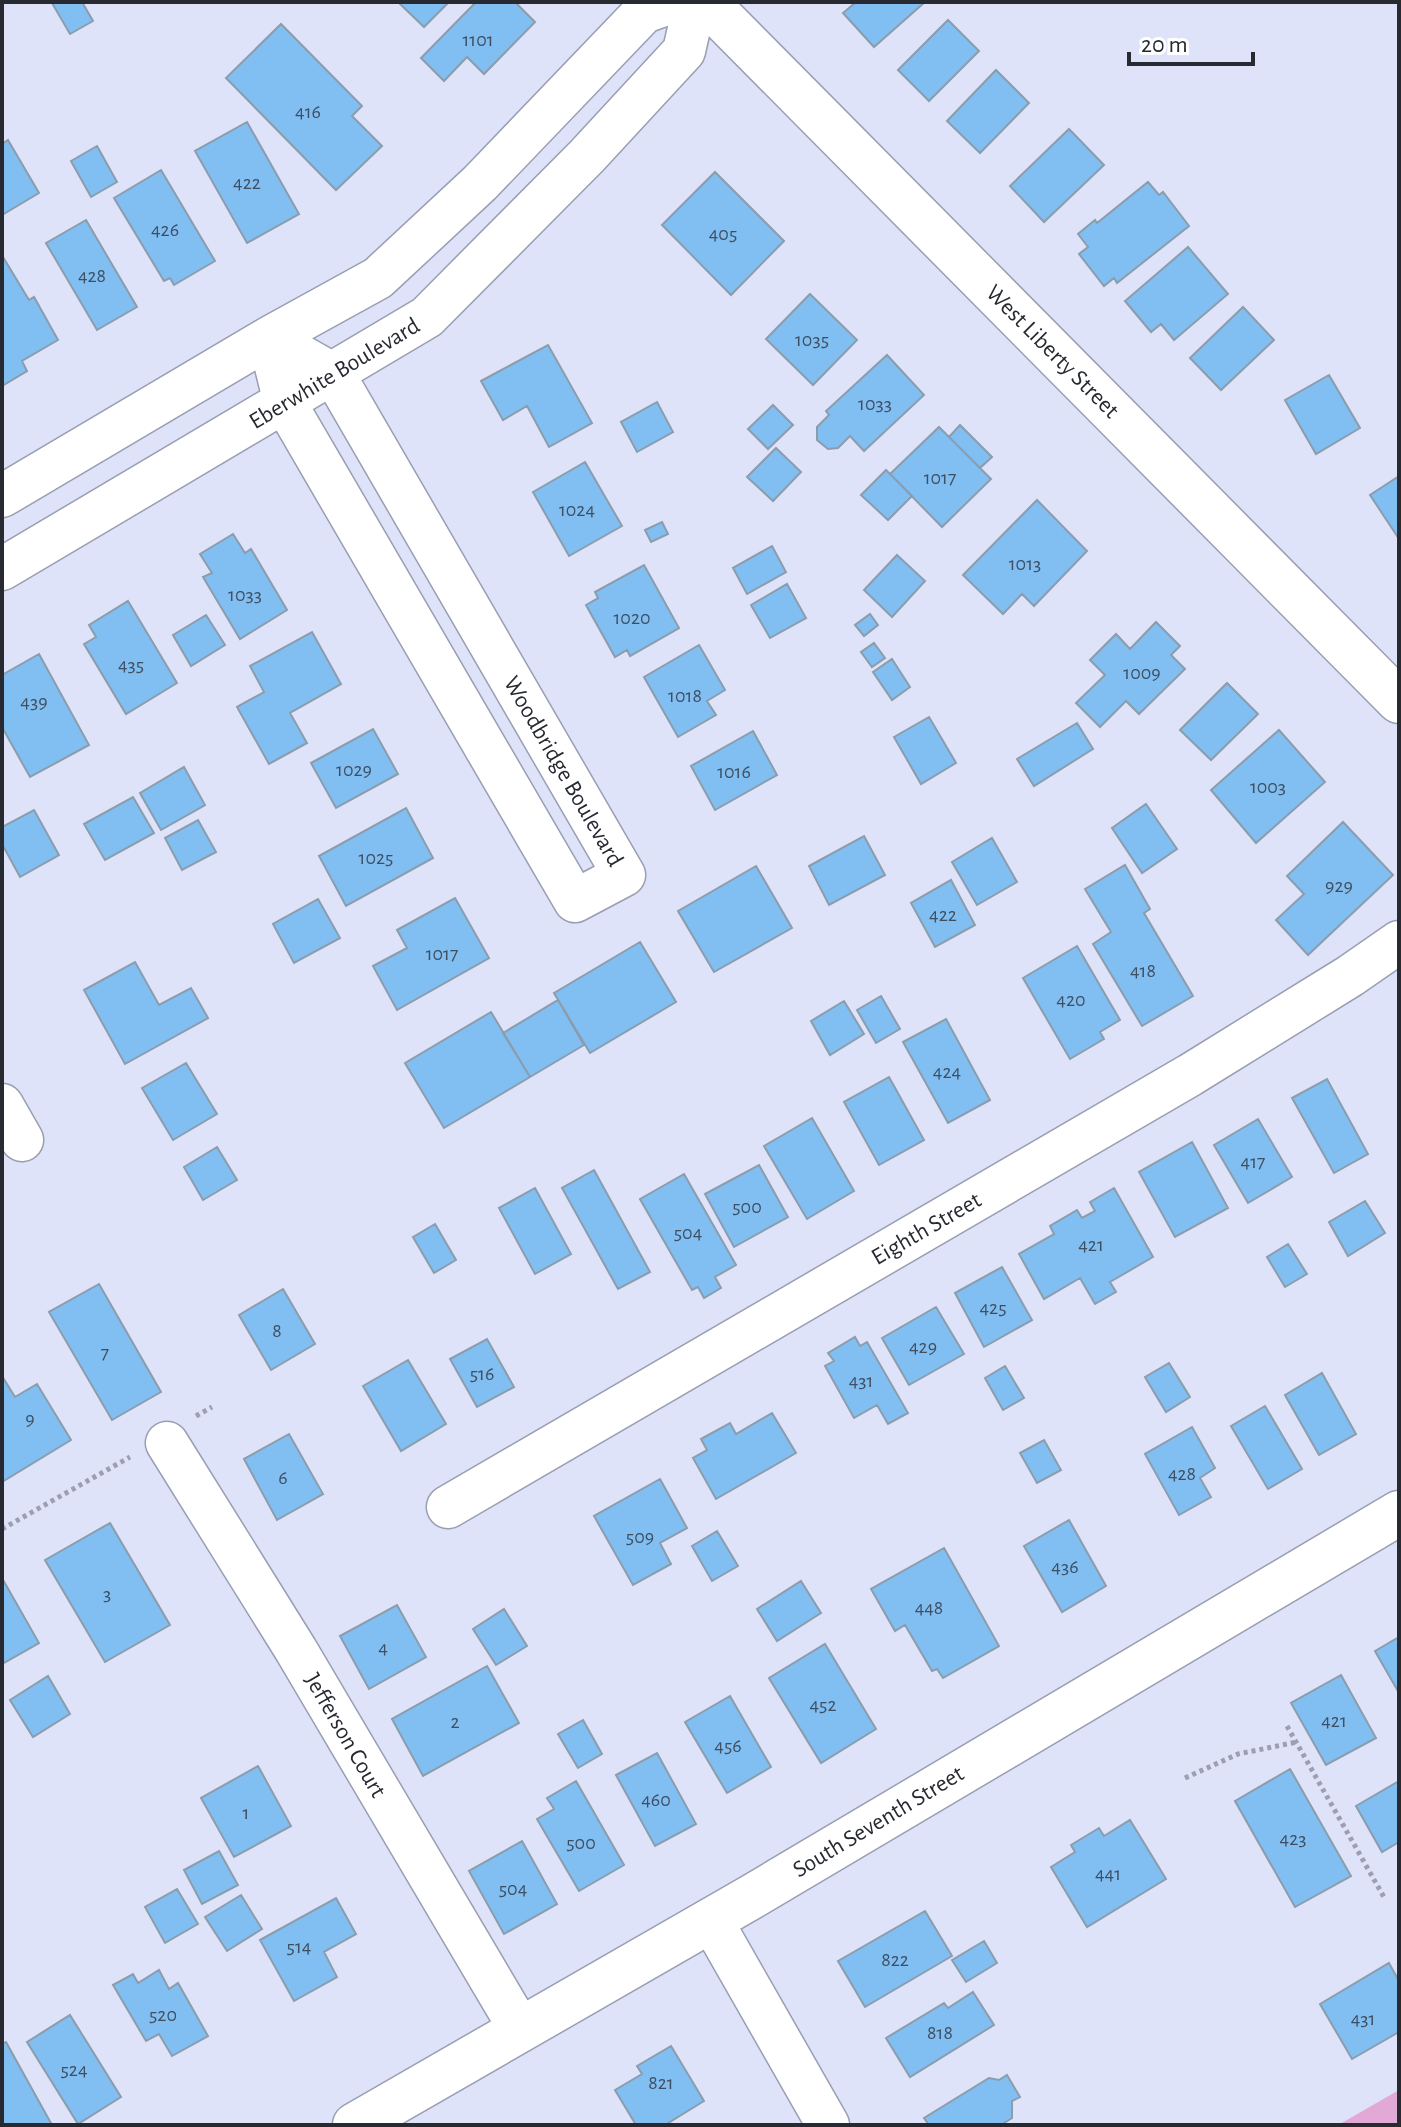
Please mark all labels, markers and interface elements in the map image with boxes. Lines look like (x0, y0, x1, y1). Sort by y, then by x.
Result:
scale bar (1129, 16, 1253, 66)
house number: 1101 (462, 30, 494, 50)
text: 20 m (1141, 33, 1188, 57)
house number: 416 (295, 102, 321, 122)
house number: 422 (233, 173, 261, 193)
house number: 426 (151, 220, 179, 240)
house number: 405 (709, 224, 737, 244)
house number: 428 (78, 266, 106, 286)
street label: West Liberty Street (981, 281, 1124, 423)
street label: Eberwhite Boulevard (245, 314, 424, 434)
house number: 1035 (795, 330, 829, 350)
house number: 1033 (858, 394, 892, 414)
house number: 1017 (924, 468, 956, 488)
house number: 1024 (559, 500, 595, 520)
house number: 1013 (1009, 554, 1041, 574)
house number: 1033 (228, 585, 262, 605)
house number: 1020 (613, 608, 651, 628)
house number: 435 (118, 655, 144, 675)
house number: 1009 (1123, 663, 1161, 683)
street label: Woodbridge Boulevard (499, 672, 627, 871)
house number: 1018 (668, 686, 702, 706)
house number: 439 (20, 692, 48, 712)
house number: 1029 (336, 760, 372, 780)
house number: 1016 (717, 762, 751, 782)
house number: 1003 (1250, 777, 1286, 797)
house number: 1025 (359, 848, 393, 868)
house number: 929 (1325, 876, 1353, 896)
house number: 422 (929, 905, 957, 925)
house number: 1017 (426, 944, 458, 964)
house number: 418 (1130, 961, 1156, 981)
house number: 420 (1056, 990, 1086, 1010)
house number: 424 (933, 1062, 961, 1082)
house number: 417 (1241, 1152, 1265, 1172)
street label: Eighth Street (868, 1188, 986, 1270)
house number: 500 (732, 1197, 762, 1217)
house number: 504 (674, 1223, 702, 1243)
house number: 421 (1078, 1235, 1104, 1255)
house number: 425 (979, 1298, 1007, 1318)
house number: 8 (272, 1321, 282, 1341)
house number: 429 (909, 1337, 937, 1357)
house number: 7 (101, 1343, 109, 1363)
house number: 516 (470, 1364, 494, 1384)
house number: 431 (849, 1371, 873, 1391)
house number: 9 (25, 1409, 35, 1429)
house number: 428 (1168, 1464, 1196, 1484)
house number: 6 (278, 1468, 288, 1488)
house number: 509 (626, 1527, 654, 1547)
house number: 436 (1051, 1557, 1079, 1577)
house number: 3 (103, 1584, 111, 1604)
house number: 448 (915, 1598, 943, 1618)
house number: 4 (378, 1638, 388, 1658)
street label: Jefferson Court (300, 1669, 390, 1802)
house number: 452 (809, 1695, 837, 1715)
house number: 421 (1321, 1711, 1347, 1731)
house number: 2 (450, 1712, 460, 1732)
house number: 456 (714, 1736, 742, 1756)
street label: South Seventh Street (789, 1761, 968, 1882)
house number: 460 (641, 1790, 671, 1810)
house number: 1 (243, 1803, 249, 1823)
house number: 423 (1280, 1829, 1306, 1849)
house number: 500 (566, 1833, 596, 1853)
house number: 441 (1095, 1864, 1121, 1884)
house number: 504 (499, 1879, 527, 1899)
house number: 514 (287, 1937, 311, 1957)
house number: 822 (881, 1950, 909, 1970)
house number: 520 (149, 2005, 177, 2025)
house number: 431 (1351, 2009, 1375, 2029)
house number: 818 (927, 2023, 953, 2043)
house number: 524 (60, 2060, 88, 2080)
house number: 821 (648, 2073, 674, 2093)

